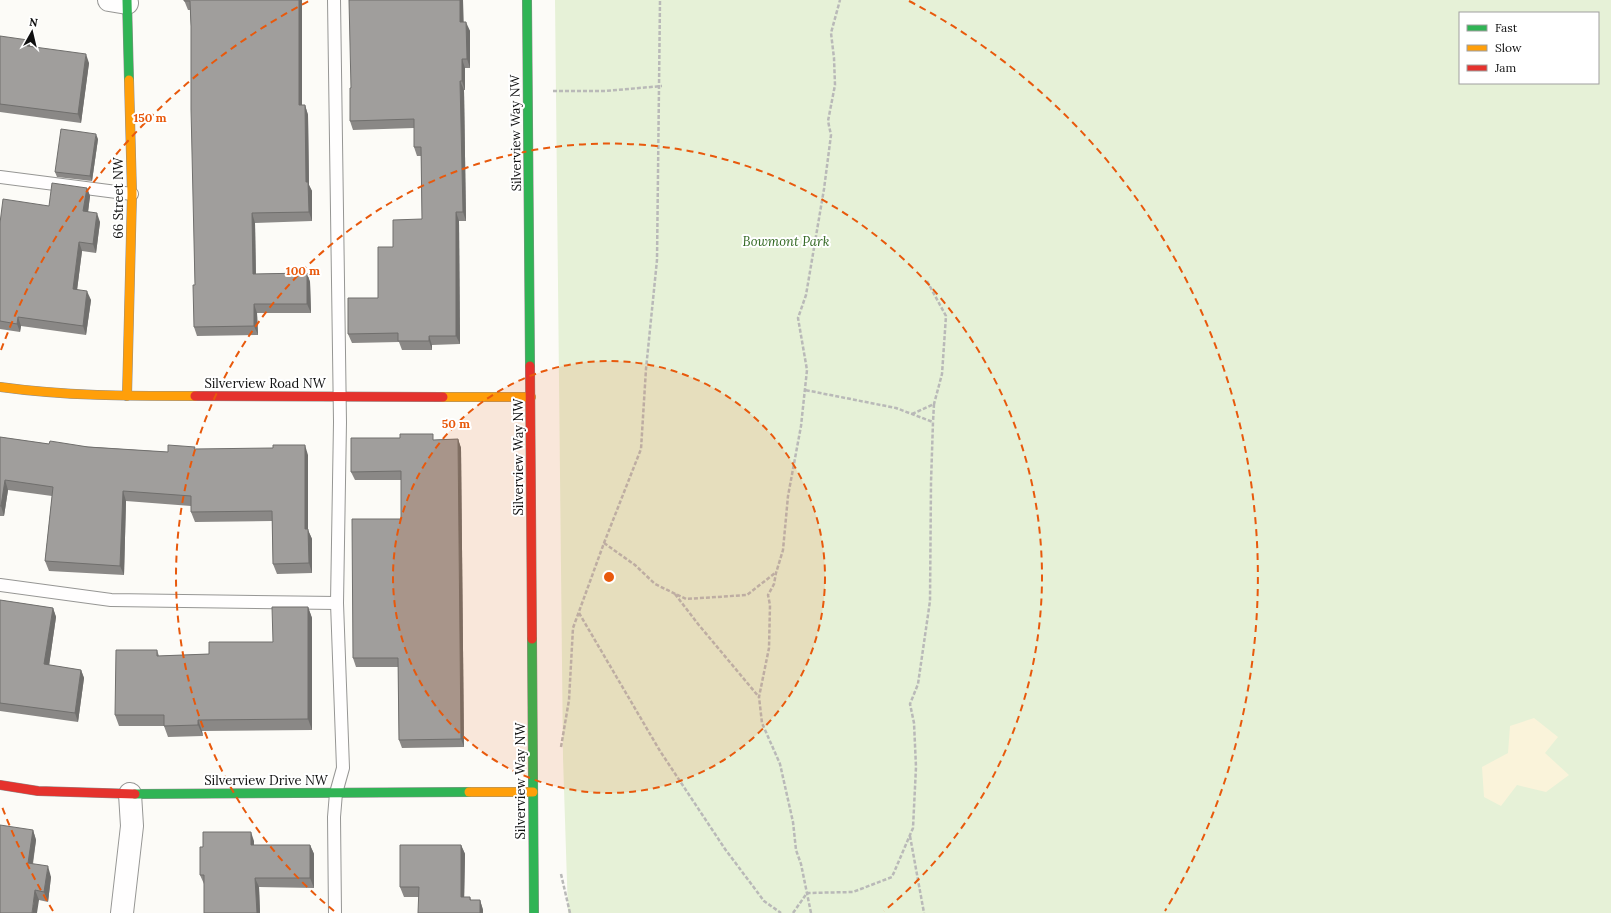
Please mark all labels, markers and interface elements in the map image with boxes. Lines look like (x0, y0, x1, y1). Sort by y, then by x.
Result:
north arrow (12, 12, 52, 52)
legend (1459, 12, 1599, 84)
text: N (28, 15, 39, 30)
text: Fast (1495, 20, 1518, 35)
text: Slow (1495, 40, 1522, 55)
text: Jam (1494, 60, 1516, 75)
street label: Silverview Way NW (506, 73, 525, 192)
text: 150 m (133, 110, 167, 125)
street label: 66 Street NW (110, 156, 127, 239)
park label: Bowmont Park (743, 233, 830, 250)
text: 100 m (286, 263, 320, 278)
street label: Silverview Road NW (204, 375, 327, 392)
street label: Silverview Way NW (510, 398, 527, 515)
text: 50 m (442, 416, 470, 431)
centre of rings (602, 570, 616, 584)
street label: Silverview Way NW (512, 722, 529, 839)
street label: Silverview Drive NW (204, 772, 329, 789)

